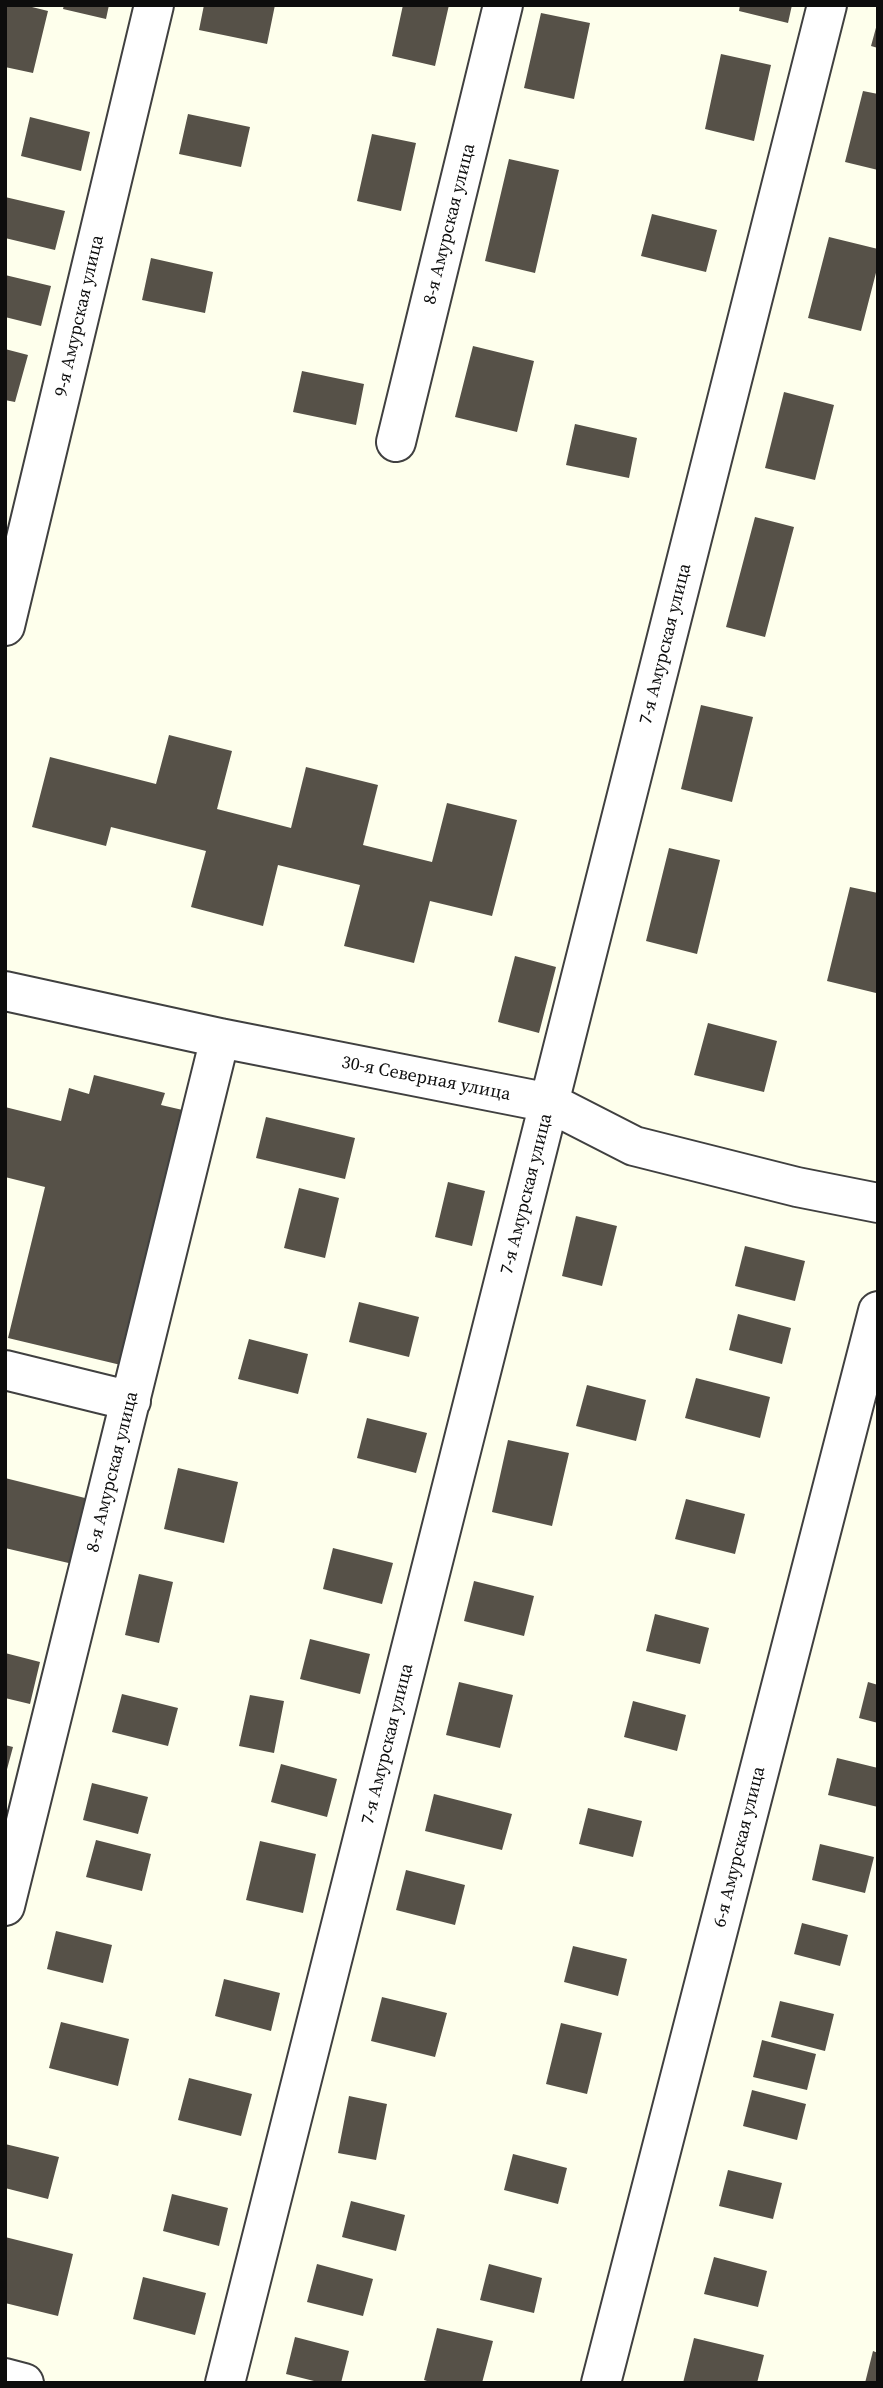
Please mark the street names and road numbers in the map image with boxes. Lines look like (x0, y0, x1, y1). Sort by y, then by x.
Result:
street label: 8-я Амурская улица (420, 141, 480, 307)
street label: 9-я Амурская улица (51, 233, 109, 399)
street label: 7-я Амурская улица (636, 561, 696, 727)
street label: 30-я Северная улица (340, 1052, 512, 1106)
street label: 7-я Амурская улица (497, 1111, 557, 1277)
street label: 8-я Амурская улица (83, 1389, 143, 1555)
street label: 7-я Амурская улица (358, 1661, 418, 1827)
street label: 6-я Амурская улица (710, 1764, 770, 1930)

